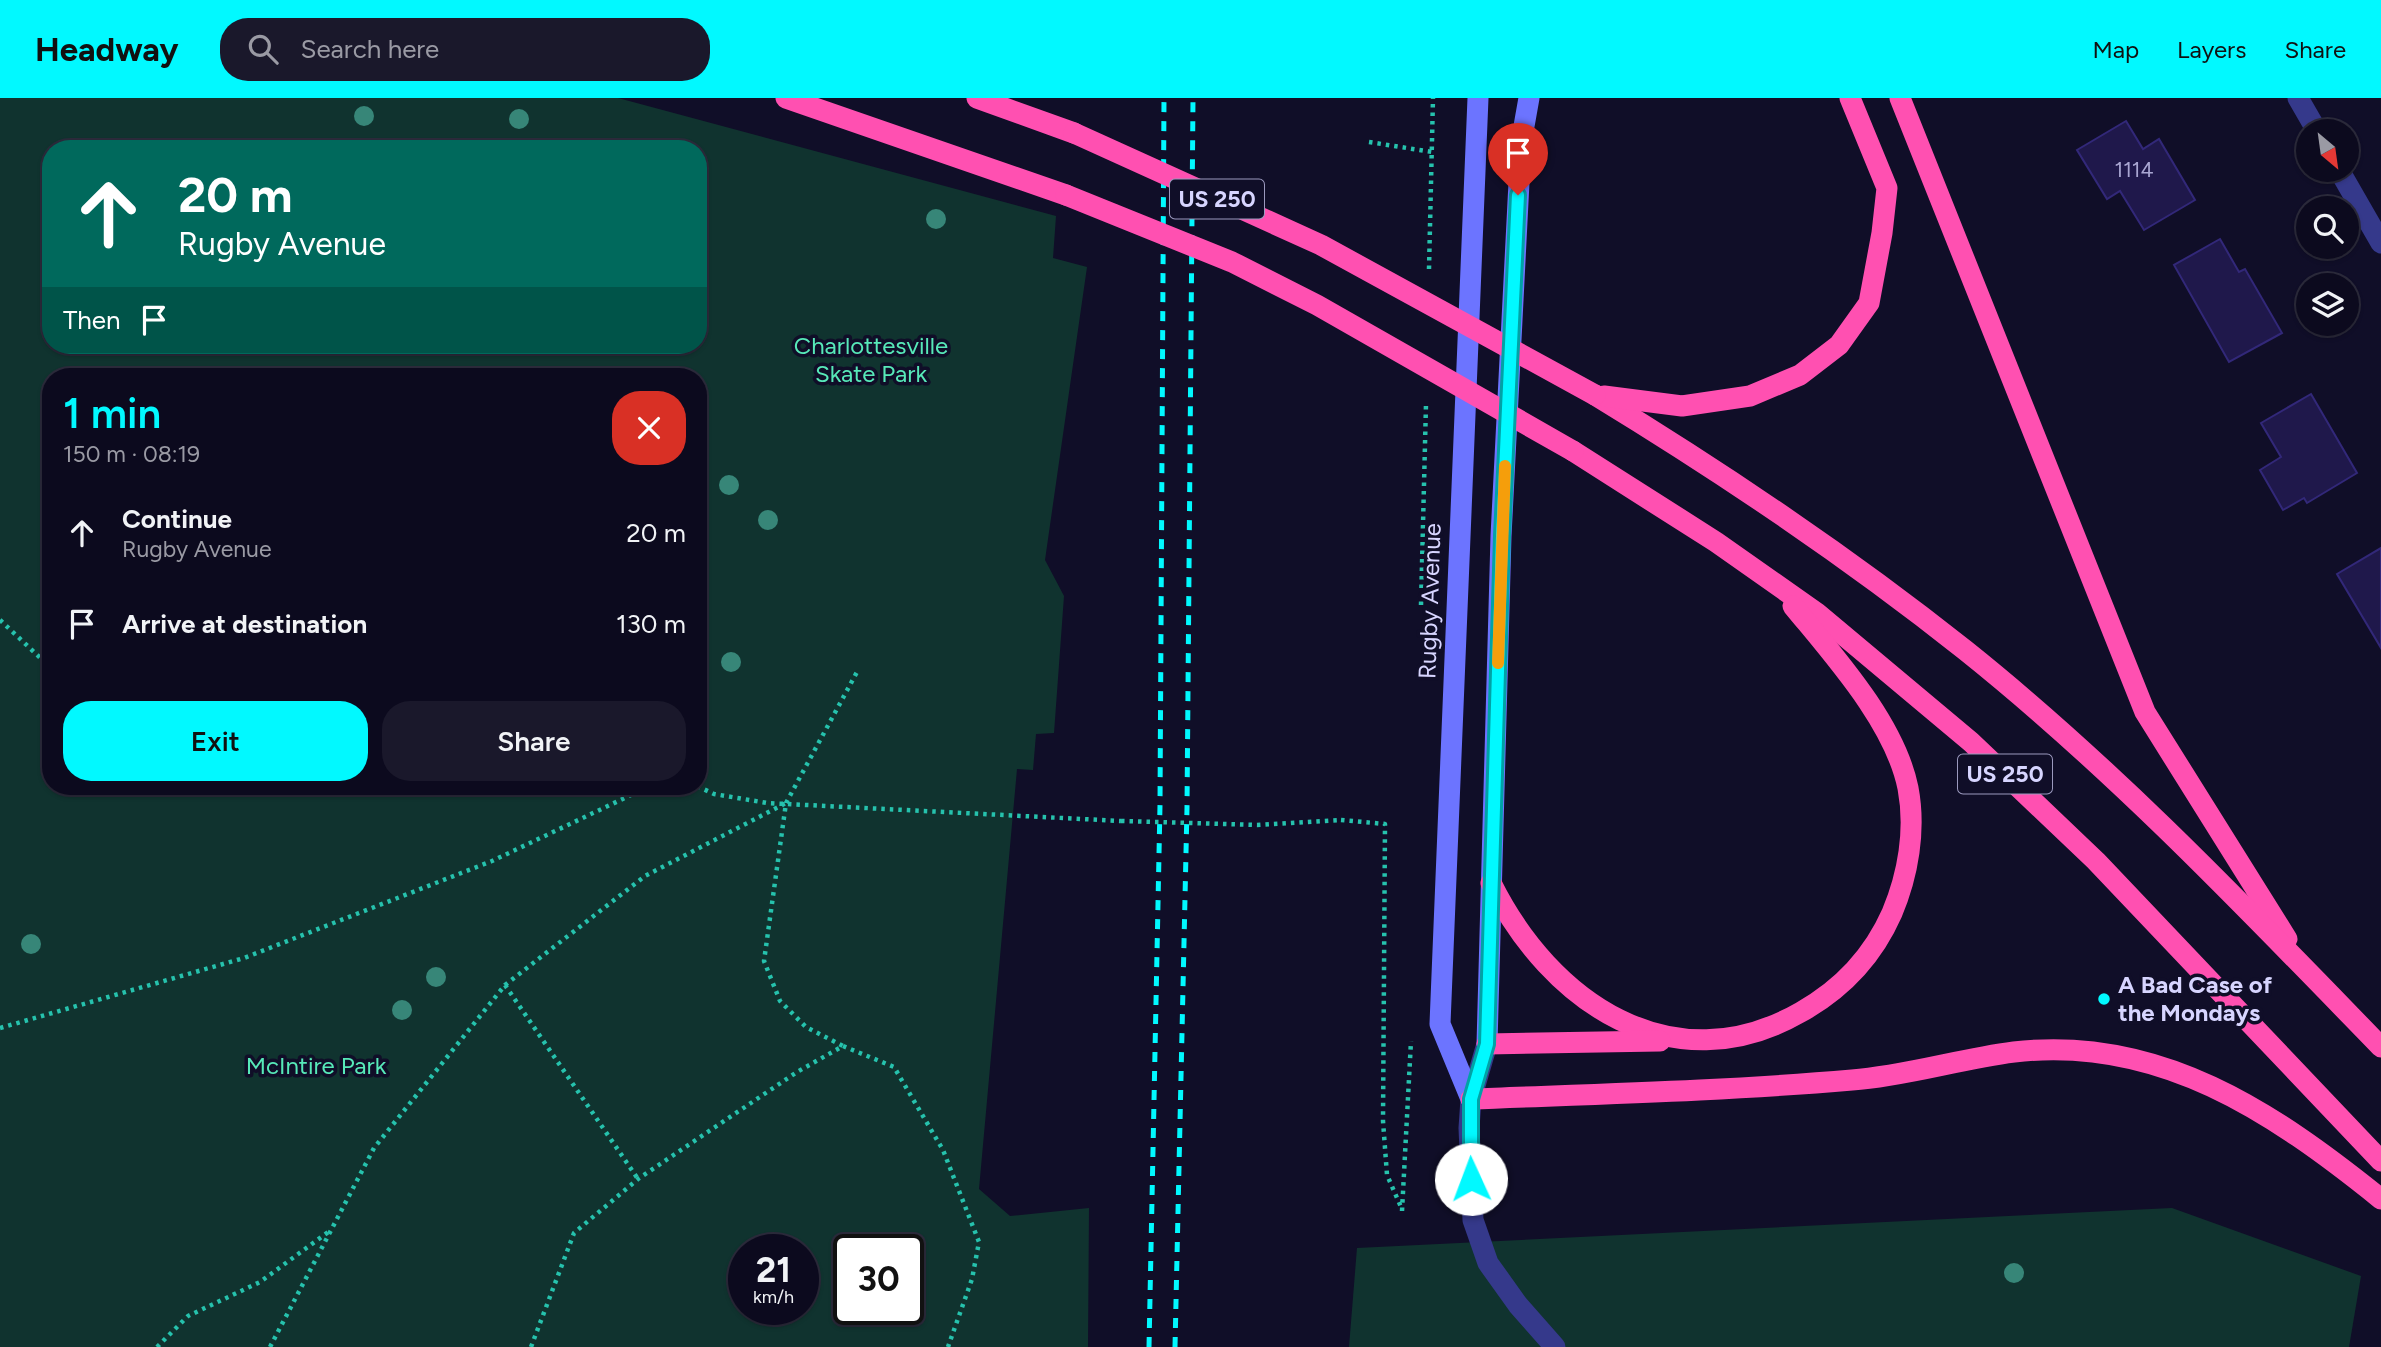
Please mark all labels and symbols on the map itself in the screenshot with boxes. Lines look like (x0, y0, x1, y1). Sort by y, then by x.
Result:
north arrow (2296, 119, 2359, 182)
pin (1488, 123, 1548, 195)
house number: 1114 (2114, 157, 2154, 182)
road number: US 250 (1170, 180, 1264, 218)
park label: Charlottesville Skate Park (794, 331, 948, 388)
street label: Rugby Avenue (1412, 523, 1447, 679)
road number: US 250 (1958, 754, 2052, 794)
place label: A Bad Case of the Mondays (2118, 970, 2273, 1027)
marker: A Bad Case of the Mondays (2096, 991, 2112, 1007)
park label: McIntire Park (246, 1051, 387, 1080)
position arrow (1434, 1142, 1508, 1216)
speed limit sign: 30 (833, 1234, 924, 1325)

